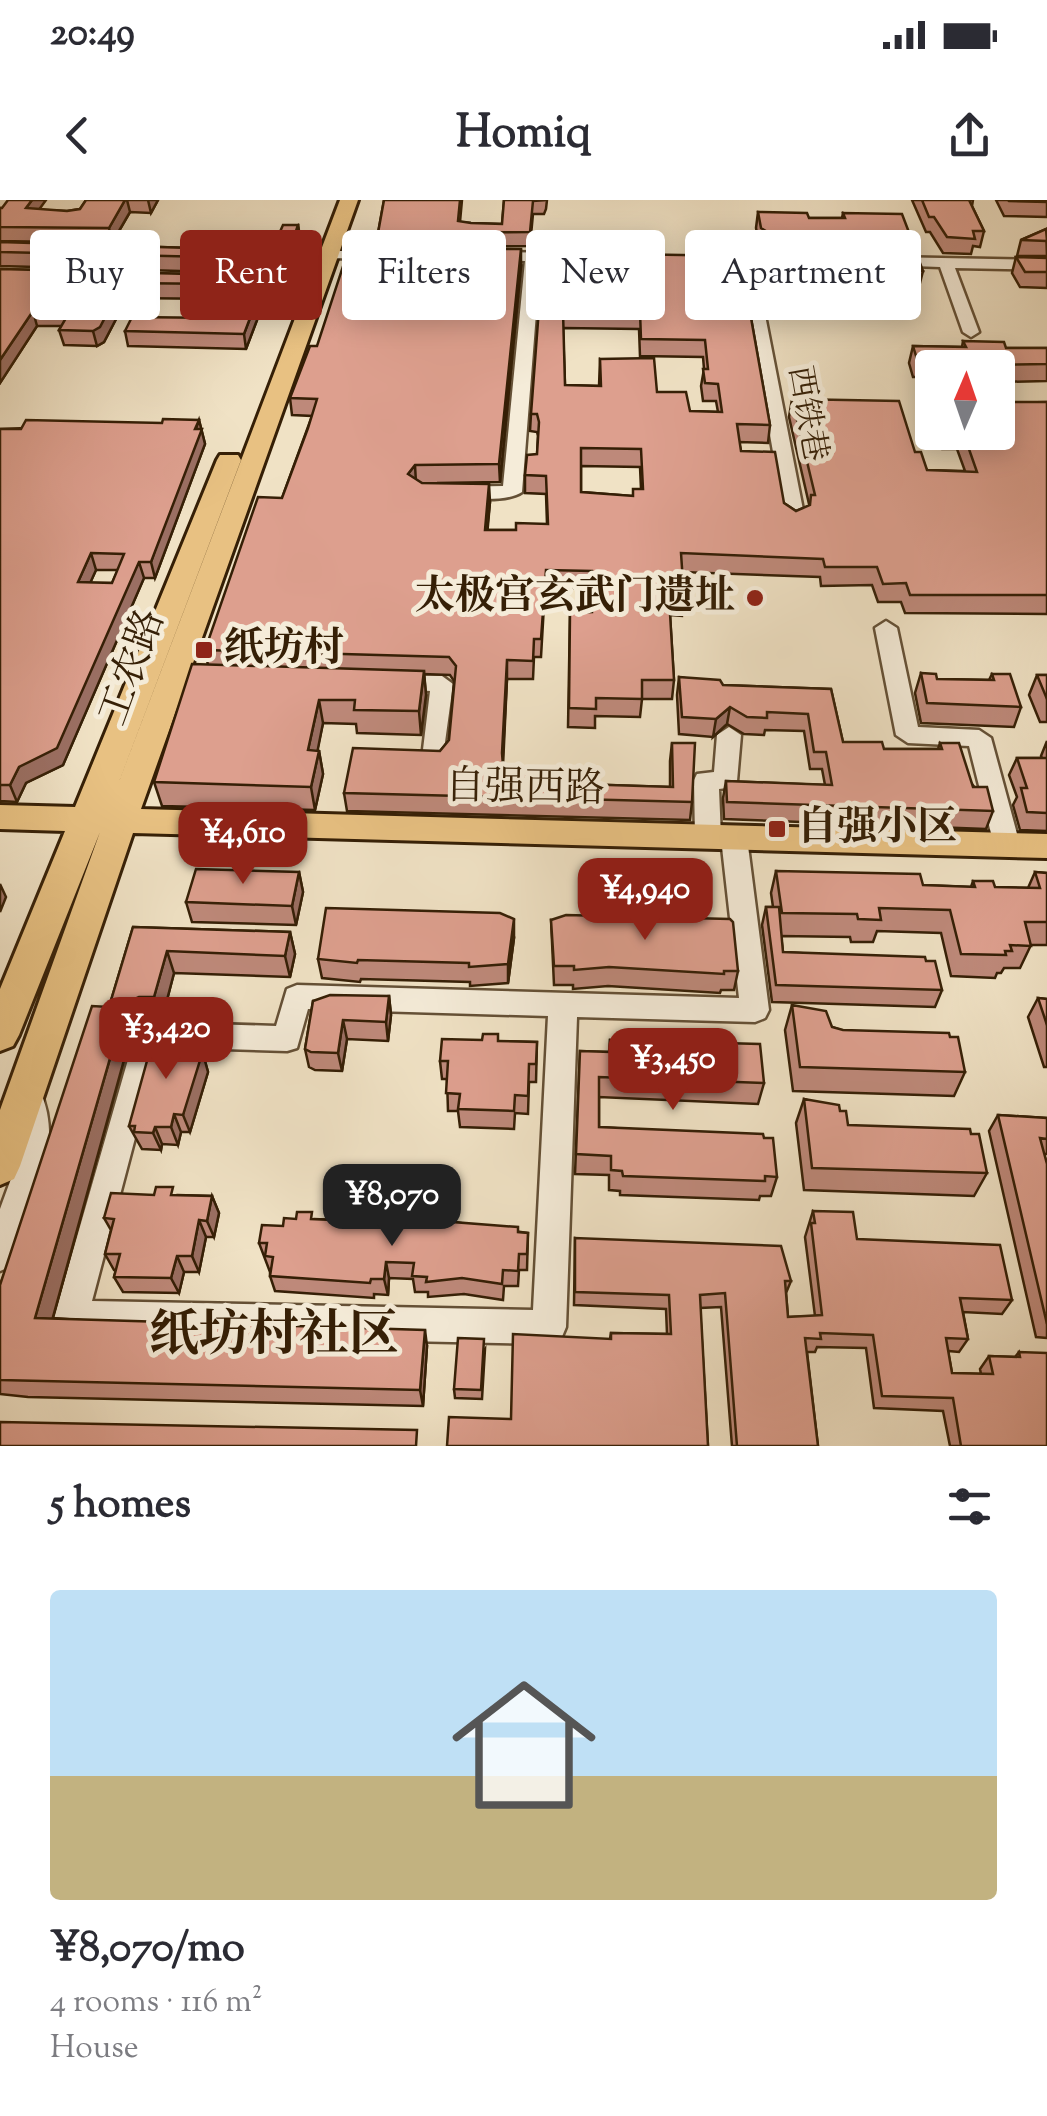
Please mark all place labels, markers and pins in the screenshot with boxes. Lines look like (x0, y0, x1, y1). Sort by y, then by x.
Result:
place label: 太极宫玄武门遗址 (415, 570, 735, 627)
marker: 太极宫玄武门遗址 (744, 587, 766, 609)
place label: 纸坊村 (224, 622, 344, 679)
marker: 纸坊村 (193, 639, 215, 661)
place label: 自强小区 (797, 801, 957, 858)
pin: ¥4,610 (162, 802, 324, 887)
marker: 自强小区 (766, 818, 788, 840)
pin: ¥4,940 (564, 858, 726, 943)
pin: ¥3,420 (85, 997, 247, 1082)
pin: ¥3,450 (592, 1028, 754, 1113)
pin: ¥8,070 (311, 1164, 473, 1249)

